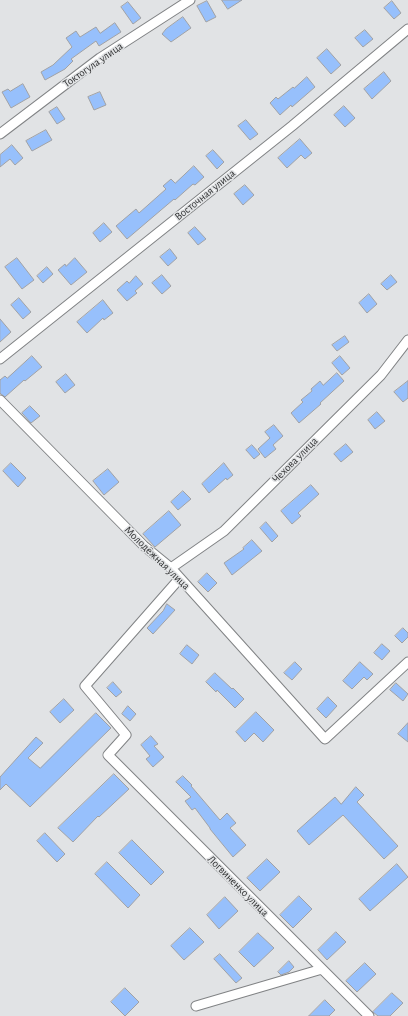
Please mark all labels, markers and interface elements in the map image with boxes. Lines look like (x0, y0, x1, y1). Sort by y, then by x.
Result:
street label: Токтогула улица (60, 39, 126, 91)
street label: Восточная улица (172, 167, 238, 223)
street label: Чехова улица (269, 434, 321, 486)
street label: Молодёжная улица (121, 523, 193, 593)
street label: Логвиненко улица (205, 853, 271, 919)

